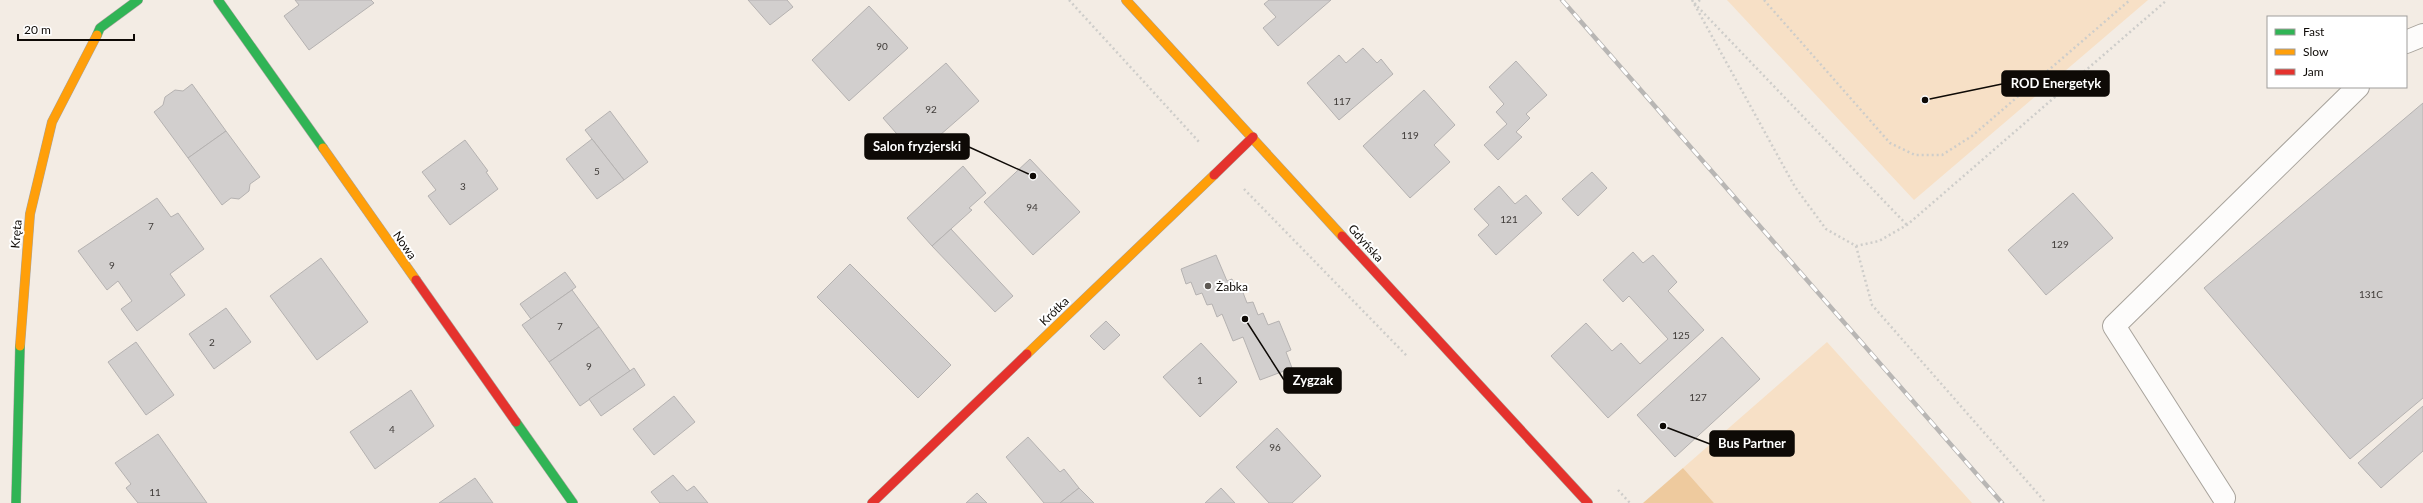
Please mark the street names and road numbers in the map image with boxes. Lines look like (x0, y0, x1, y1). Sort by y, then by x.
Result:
street label: Kręta (7, 219, 25, 249)
street label: Gdyńska (1345, 221, 1387, 265)
street label: Nowa (390, 228, 420, 262)
street label: Krótka (1036, 293, 1072, 329)

